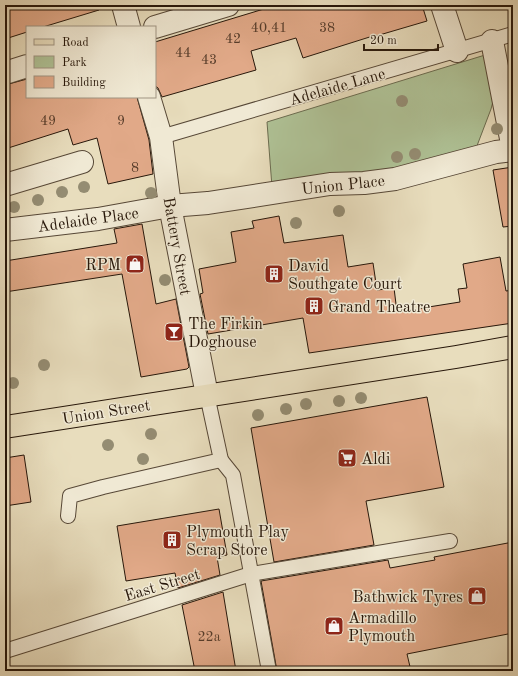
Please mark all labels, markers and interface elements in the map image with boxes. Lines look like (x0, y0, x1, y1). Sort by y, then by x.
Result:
house number: 40,41 (251, 21, 287, 35)
house number: 38 (319, 21, 335, 35)
legend (26, 26, 156, 98)
scale bar (364, 26, 438, 52)
house number: 42 (225, 32, 241, 46)
text: 20 m (370, 35, 397, 47)
text: Road (62, 37, 89, 49)
house number: 44 (175, 46, 191, 60)
house number: 43 (201, 53, 217, 67)
text: Park (62, 57, 87, 69)
street label: Adelaide Lane (288, 67, 387, 109)
text: Building (62, 77, 106, 89)
house number: 49 (40, 114, 56, 128)
house number: 9 (117, 114, 125, 128)
house number: 8 (131, 161, 139, 175)
street label: Union Place (301, 174, 386, 198)
street label: Battery Street (160, 196, 193, 297)
street label: Adelaide Place (37, 206, 140, 236)
shop icon: RPM (124, 253, 146, 275)
place label: RPM (85, 258, 121, 274)
place label: David Southgate Court (288, 259, 402, 293)
building icon: David Southgate Court (263, 263, 285, 285)
building icon: Grand Theatre (303, 295, 325, 317)
place label: Grand Theatre (328, 300, 430, 316)
place label: The Firkin Doghouse (188, 317, 263, 351)
bar icon: The Firkin Doghouse (163, 321, 185, 343)
street label: Union Street (61, 398, 152, 428)
supermarket icon: Aldi (336, 447, 358, 469)
place label: Aldi (361, 452, 390, 468)
place label: Plymouth Play Scrap Store (186, 525, 289, 559)
building icon: Plymouth Play Scrap Store (161, 529, 183, 551)
street label: East Street (123, 567, 203, 605)
shop icon: Bathwick Tyres (466, 585, 488, 607)
place label: Bathwick Tyres (352, 590, 463, 606)
place label: Armadillo Plymouth (348, 611, 417, 645)
shop icon: Armadillo Plymouth (323, 615, 345, 637)
house number: 22a (197, 630, 221, 644)

